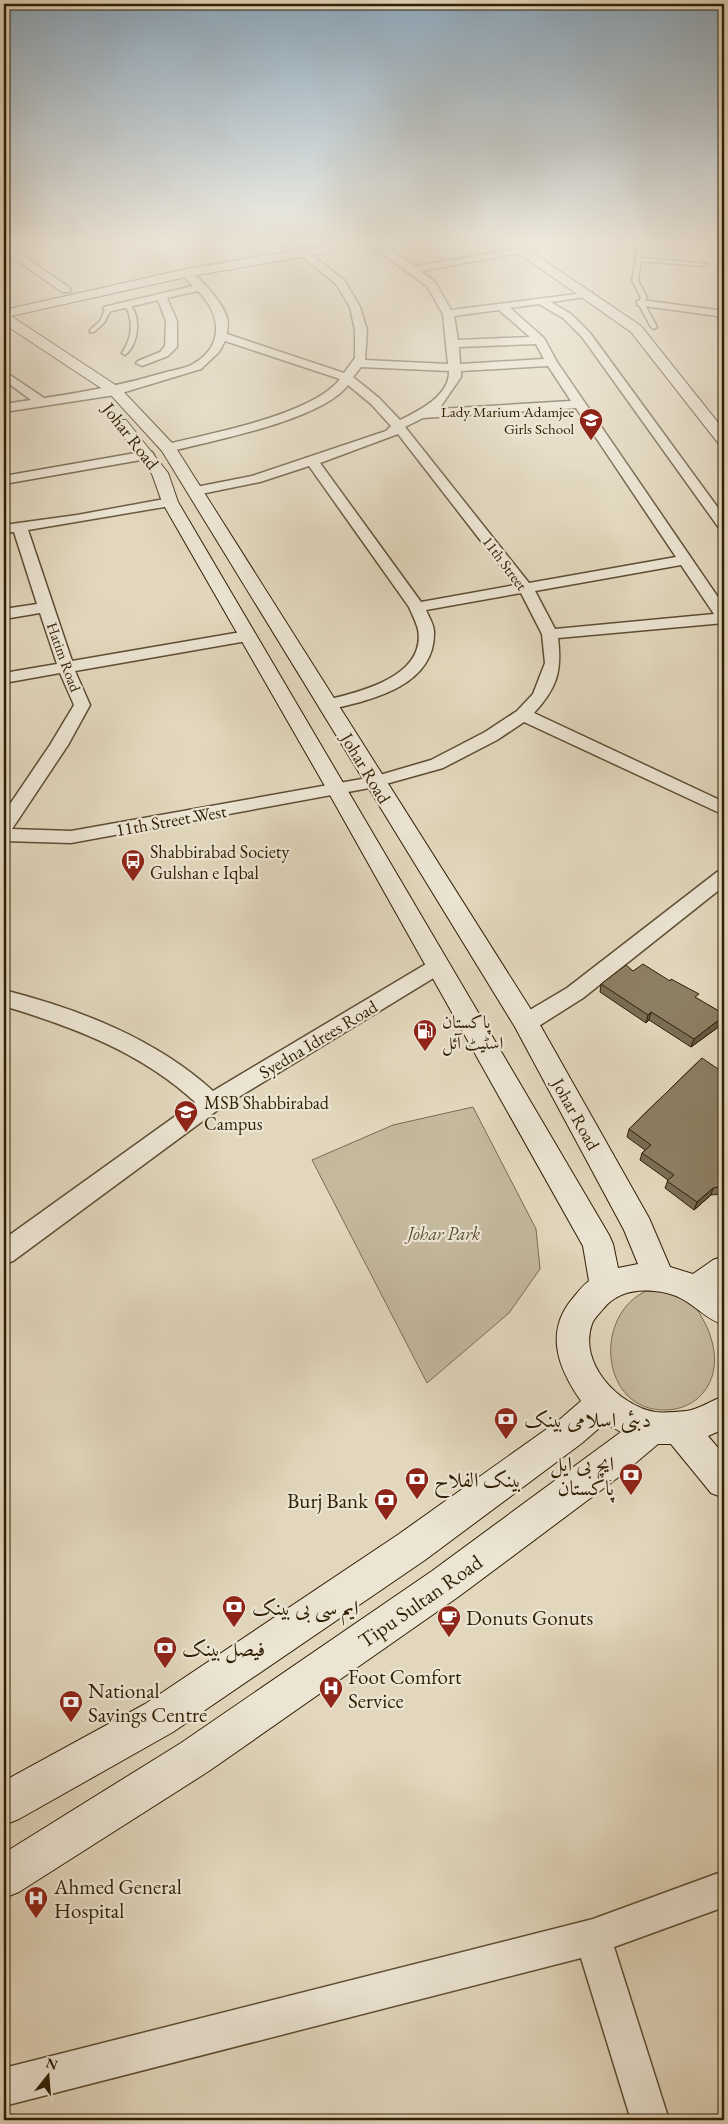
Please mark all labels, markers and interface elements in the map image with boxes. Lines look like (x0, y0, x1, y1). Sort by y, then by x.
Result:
street label: Johar Road (97, 396, 165, 475)
place label: Lady Marium Adamjee Girls School (441, 402, 574, 438)
school or university icon: Lady Marium Adamjee Girls School (578, 407, 604, 441)
street label: 11th Street (479, 532, 532, 594)
street label: Hatim Road (43, 620, 85, 695)
street label: Johar Road (335, 727, 397, 808)
street label: 11th Street West (114, 799, 229, 841)
place label: Shabbirabad Society Gulshan e Iqbal (150, 840, 289, 884)
bus stop icon: Shabbirabad Society Gulshan e Iqbal (120, 848, 146, 882)
street label: Syedna Idrees Road (255, 994, 382, 1083)
place label: پاکستان اسٹیٹ آئل (442, 1010, 503, 1056)
fuel station icon: پاکستان اسٹیٹ آئل (412, 1018, 438, 1052)
street label: Johar Road (546, 1072, 606, 1155)
place label: MSB Shabbirabad Campus (204, 1091, 330, 1135)
school or university icon: MSB Shabbirabad Campus (173, 1099, 199, 1133)
park label: Johar Park (404, 1222, 480, 1245)
bank icon: دبئی اسلامی بینک (493, 1406, 519, 1440)
place label: دبئی اسلامی بینک (524, 1406, 651, 1434)
place label: ایچ بی ایل پاکستان (550, 1450, 615, 1503)
bank icon: ایچ بی ایل پاکستان (618, 1462, 644, 1496)
bank icon: بینک الفلاح (404, 1466, 430, 1500)
place label: بینک الفلاح (434, 1466, 522, 1499)
place label: Burj Bank (287, 1487, 369, 1514)
bank icon: Burj Bank (373, 1487, 399, 1521)
street label: Tipu Sultan Road (353, 1548, 488, 1654)
bank icon: ایم سی بی بینک (221, 1594, 247, 1628)
place label: ایم سی بی بینک (252, 1594, 359, 1626)
cafe icon: Donuts Gonuts (436, 1604, 462, 1638)
place label: Donuts Gonuts (466, 1604, 593, 1631)
bank icon: فیصل بینک (152, 1635, 178, 1669)
place label: فیصل بینک (182, 1635, 265, 1664)
place label: Foot Comfort Service (348, 1663, 462, 1714)
hospital icon: Foot Comfort Service (318, 1675, 344, 1709)
place label: National Savings Centre (88, 1677, 207, 1728)
bank icon: National Savings Centre (58, 1689, 84, 1723)
place label: Ahmed General Hospital (53, 1873, 182, 1924)
hospital icon: Ahmed General Hospital (23, 1885, 49, 1919)
north arrow (22, 2052, 72, 2102)
text: N (44, 2053, 60, 2074)

